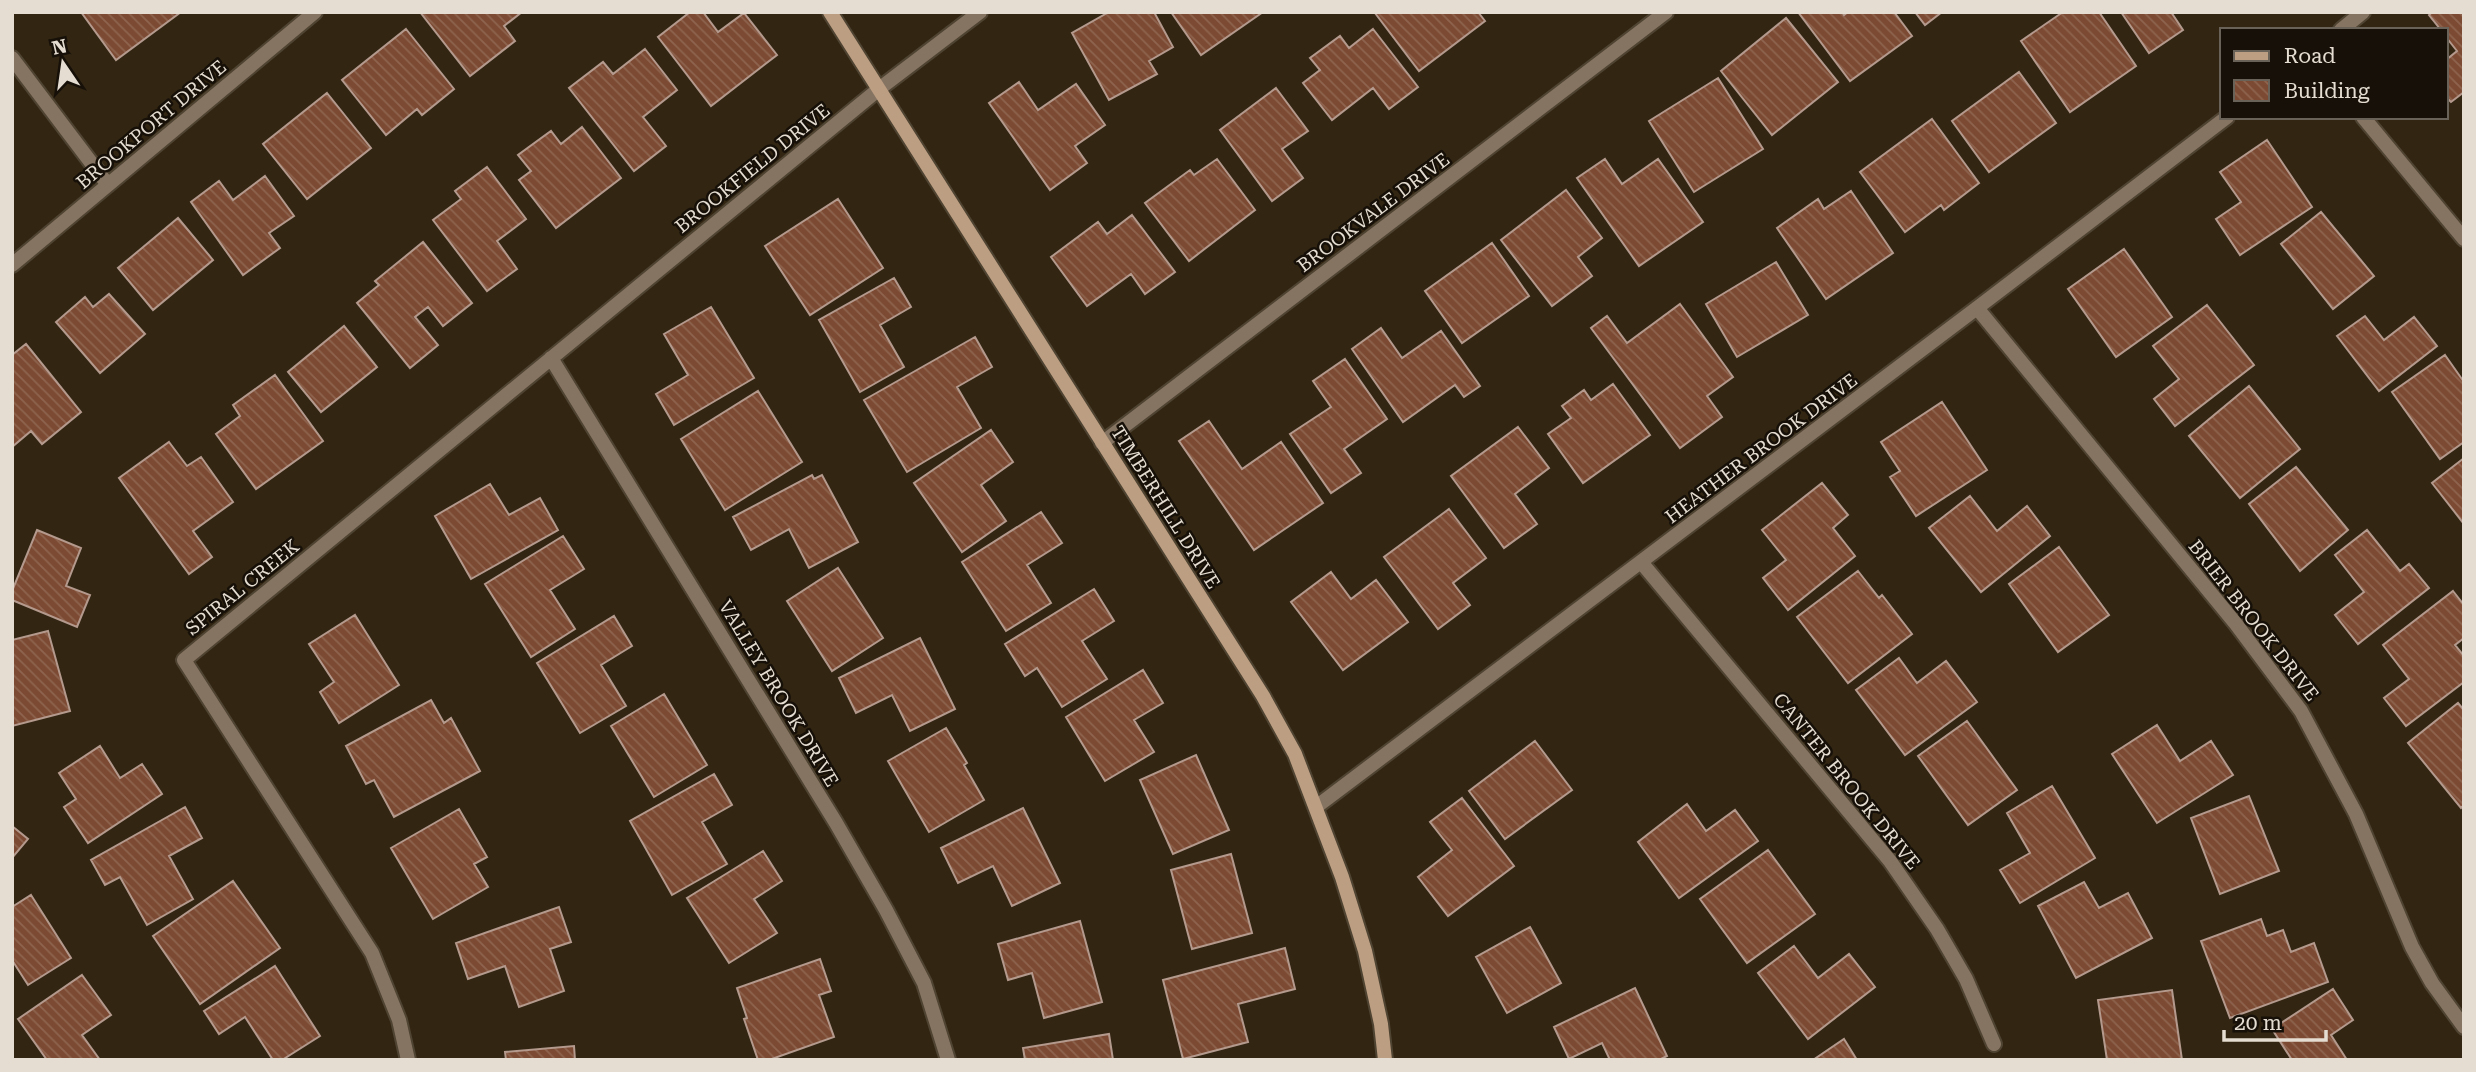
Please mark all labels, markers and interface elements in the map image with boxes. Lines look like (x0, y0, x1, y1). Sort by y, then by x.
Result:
north arrow (28, 28, 98, 98)
legend (2220, 28, 2448, 119)
text: N (50, 34, 69, 60)
text: Road (2284, 44, 2336, 68)
street label: BROOKPORT DRIVE (72, 55, 231, 194)
text: Building (2284, 79, 2370, 103)
street label: BROOKFIELD DRIVE (670, 99, 834, 238)
street label: BROOKVALE DRIVE (1293, 148, 1454, 277)
street label: HEATHER BROOK DRIVE (1661, 369, 1862, 528)
street label: TIMBERHILL DRIVE (1106, 422, 1225, 593)
street label: SPIRAL CREEK (181, 535, 304, 640)
street label: BRIER BROOK DRIVE (2183, 535, 2324, 706)
street label: VALLEY BROOK DRIVE (714, 596, 843, 791)
street label: CANTER BROOK DRIVE (1768, 689, 1925, 874)
scale bar (2224, 998, 2326, 1042)
text: 20 m (2234, 1011, 2282, 1035)

